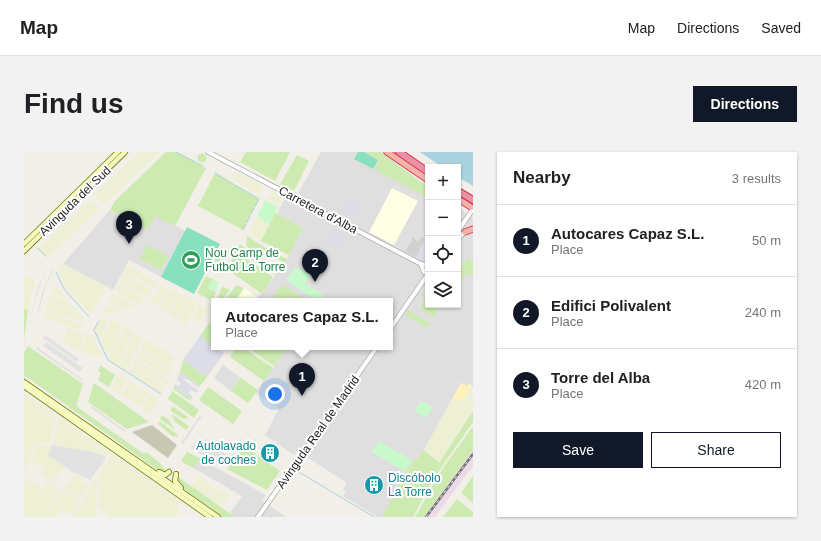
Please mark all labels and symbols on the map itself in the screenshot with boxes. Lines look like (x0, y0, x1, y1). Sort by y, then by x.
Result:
street label: Avinguda del Sud (36, 163, 114, 239)
street label: Carretera d'Alba (276, 183, 360, 237)
pin: 3 (116, 211, 142, 244)
place label: Nou Camp de Futbol La Torre (205, 246, 286, 274)
sports icon: Nou Camp de Futbol La Torre (180, 249, 202, 271)
pin: 2 (302, 249, 328, 282)
pin: 1 (289, 363, 315, 396)
street label: Avinguda Real de Madrid (274, 373, 362, 491)
your location (265, 384, 285, 404)
place label: Autolavado de coches (196, 439, 256, 467)
building icon: Autolavado de coches (259, 442, 281, 464)
place label: Discóbolo La Torre (388, 471, 441, 499)
building icon: Discóbolo La Torre (363, 474, 385, 496)

